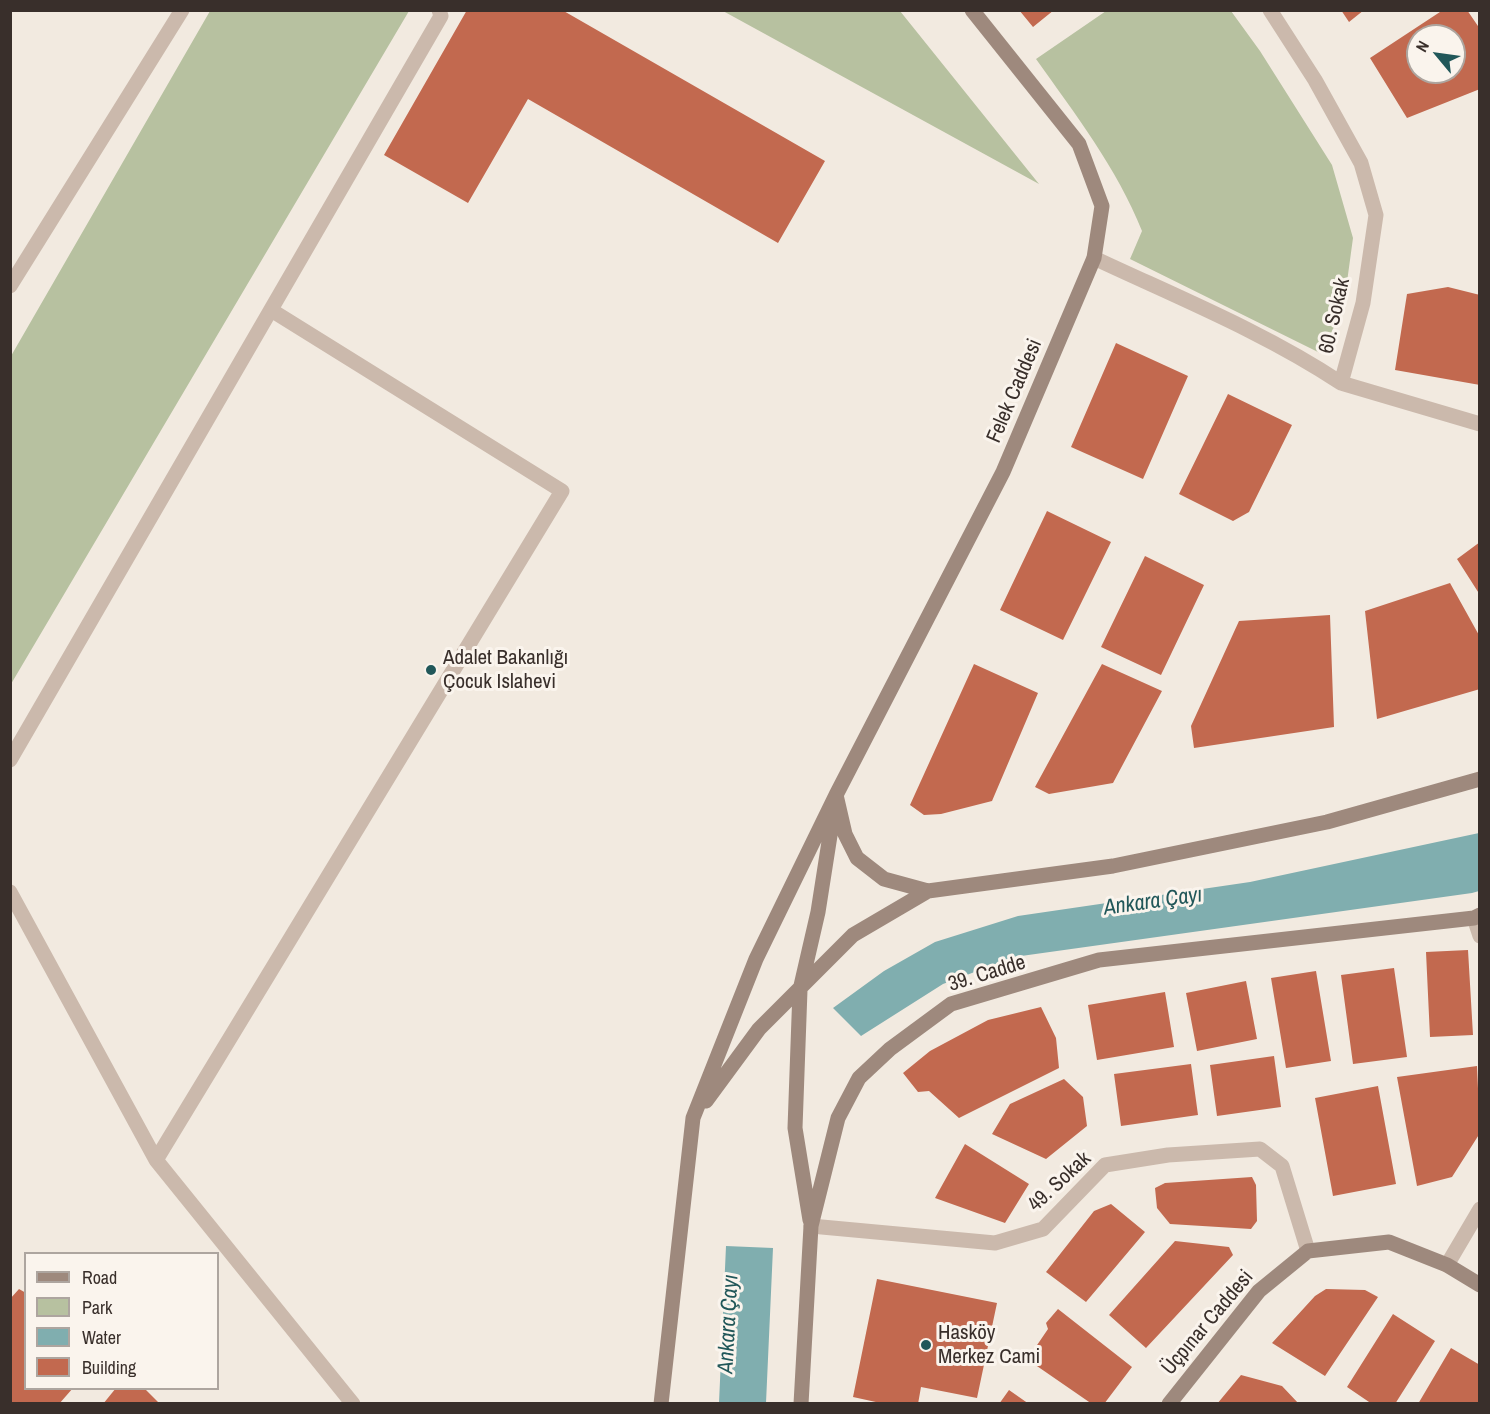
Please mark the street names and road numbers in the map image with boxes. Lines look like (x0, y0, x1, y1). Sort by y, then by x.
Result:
street label: 60. Sokak (1314, 276, 1356, 356)
street label: Felek Caddesi (982, 335, 1048, 447)
street label: 39. Cadde (945, 950, 1029, 998)
street label: 49. Sokak (1023, 1147, 1097, 1217)
street label: Üçpınar Caddesi (1157, 1265, 1259, 1381)

